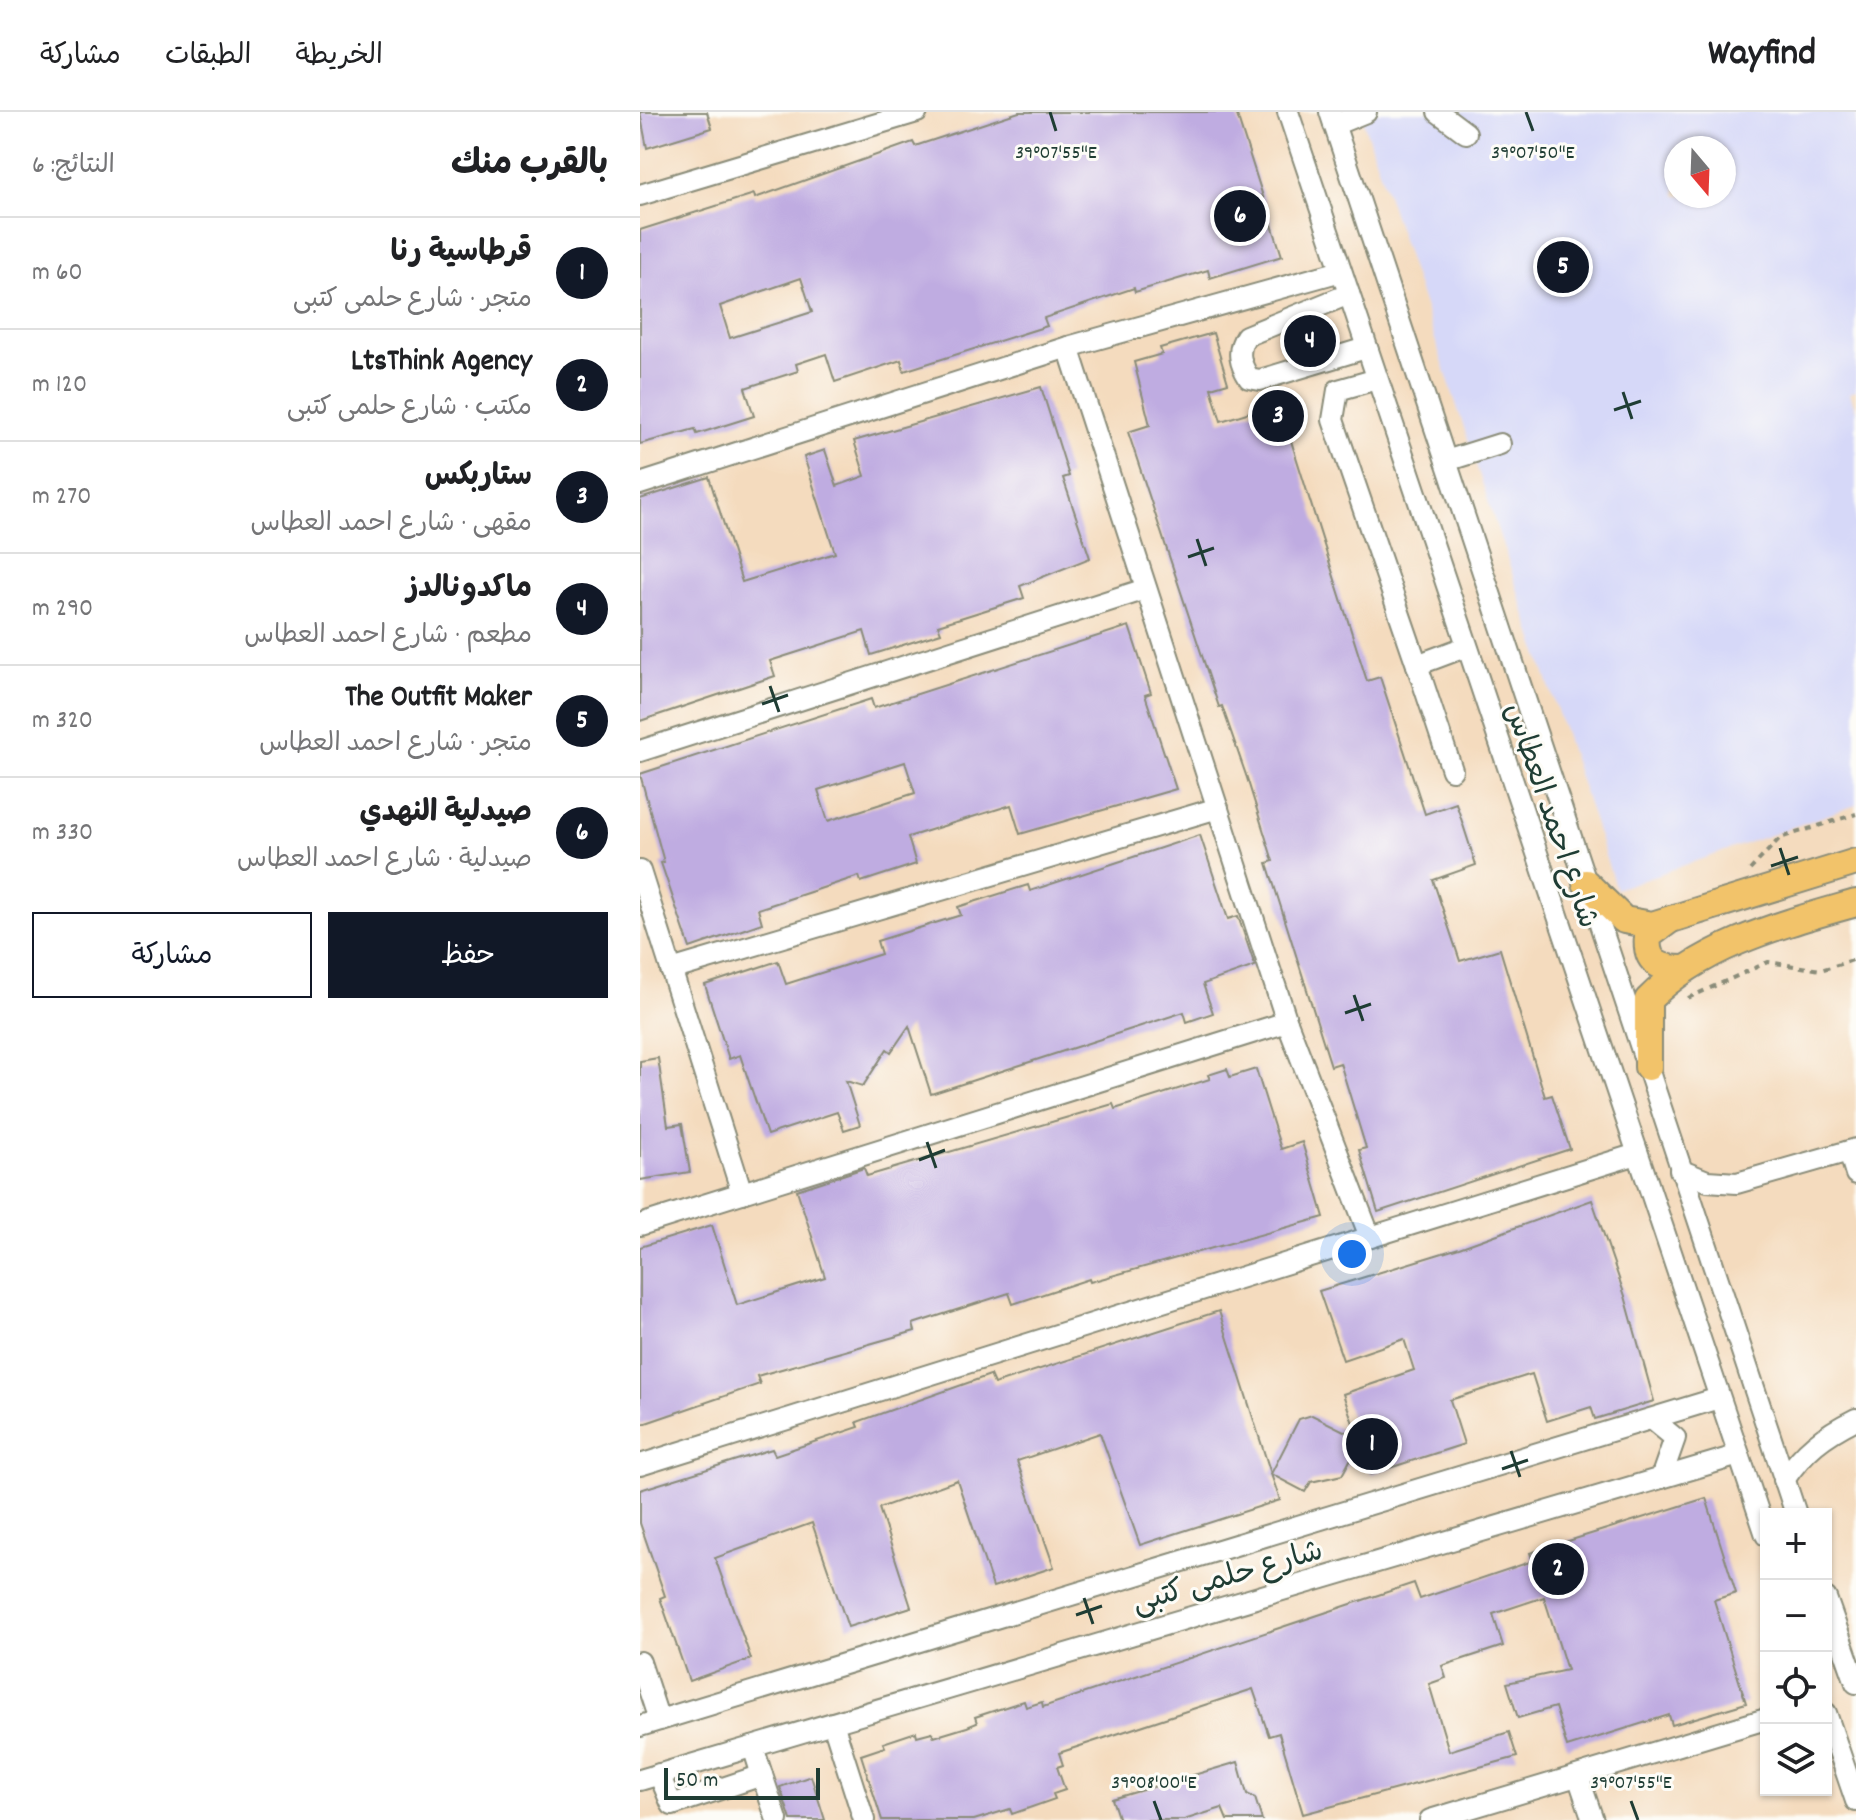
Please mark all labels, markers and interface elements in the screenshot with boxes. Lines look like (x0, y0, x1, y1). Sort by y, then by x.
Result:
text: Wayfind (1708, 28, 1816, 83)
text: مشاركة (40, 38, 121, 78)
text: الطبقات (165, 38, 251, 78)
text: الخريطة (295, 38, 383, 78)
north arrow (1664, 136, 1736, 208)
text: 39°07'55"E (1015, 140, 1097, 168)
text: 39°07'50"E (1491, 140, 1575, 168)
text: بالقرب منك (451, 142, 608, 191)
text: النتائج: 6 (32, 148, 115, 185)
pin: 6 (1214, 186, 1266, 246)
text: قرطاسية رنا (391, 233, 532, 276)
pin: 5 (1537, 237, 1589, 297)
text: 60 m (32, 255, 83, 292)
text: 1 (579, 255, 585, 292)
text: متجر · شارع حلمى كتبى (293, 282, 532, 319)
pin: 4 (1284, 311, 1336, 371)
text: LtsThink Agency (351, 342, 532, 385)
text: 120 m (32, 367, 87, 404)
text: 2 (576, 367, 588, 404)
pin: 3 (1252, 386, 1304, 446)
text: مكتب · شارع حلمى كتبى (287, 390, 532, 427)
text: ستاربكس (425, 457, 532, 500)
text: 270 m (32, 479, 91, 516)
text: 3 (576, 479, 588, 516)
text: مقهى · شارع احمد العطاس (251, 506, 532, 543)
text: ماكدونالدز (407, 569, 532, 612)
text: 290 m (32, 591, 93, 628)
text: 4 (577, 591, 587, 628)
text: مطعم · شارع احمد العطاس (244, 618, 532, 655)
text: The Outfit Maker (345, 678, 532, 721)
street label: شارع احمد العطاس (1490, 698, 1607, 935)
text: 320 m (32, 703, 93, 740)
text: 5 (576, 703, 588, 740)
text: متجر · شارع احمد العطاس (259, 726, 532, 763)
text: صيدلية النهدي (360, 793, 532, 836)
text: 330 m (32, 815, 93, 852)
text: 6 (576, 815, 588, 852)
text: صيدلية · شارع احمد العطاس (237, 842, 532, 879)
button: مشاركة (32, 912, 312, 998)
button: حفظ (328, 912, 608, 998)
your location (1332, 1234, 1372, 1274)
pin: 1 (1346, 1414, 1398, 1474)
map controls (1760, 1508, 1832, 1796)
button: + (1760, 1508, 1832, 1580)
street label: شارع حلمى كتبى (1128, 1532, 1329, 1627)
pin: 2 (1532, 1539, 1584, 1599)
button: − (1760, 1580, 1832, 1652)
button: locate (1760, 1652, 1832, 1724)
button: layers (1760, 1724, 1832, 1796)
scale bar (664, 1764, 820, 1800)
text: 50 m (676, 1766, 718, 1797)
text: 39°08'00"E (1111, 1770, 1197, 1798)
text: 39°07'55"E (1590, 1770, 1672, 1798)

